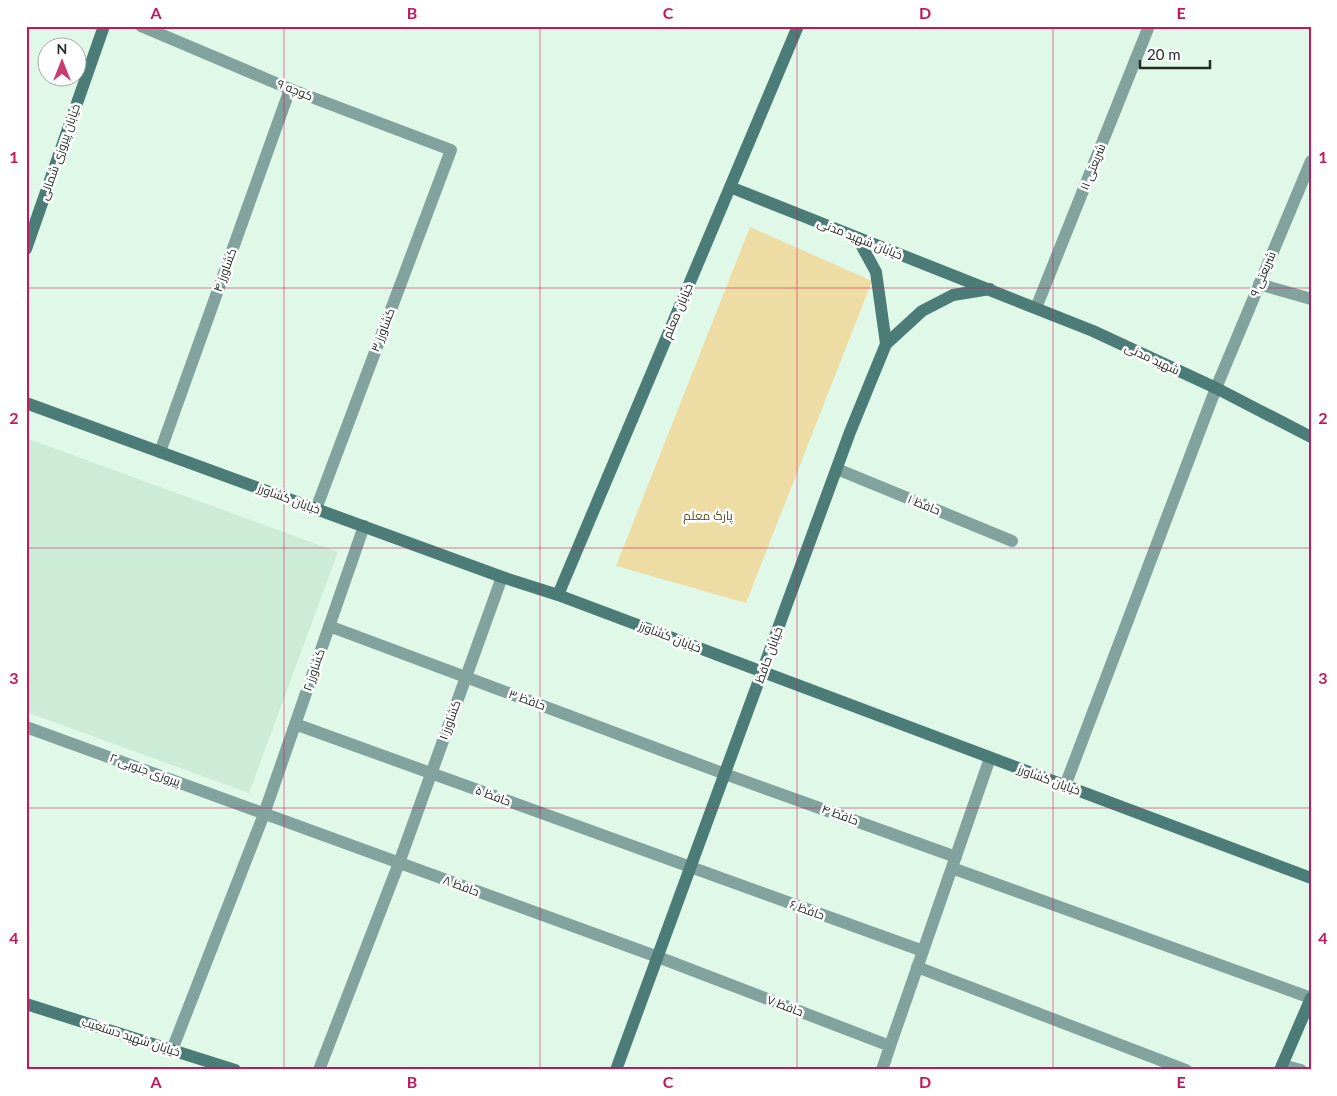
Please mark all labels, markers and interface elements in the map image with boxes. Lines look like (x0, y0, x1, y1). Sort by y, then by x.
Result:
text: A (149, 3, 162, 22)
text: B (407, 3, 417, 22)
text: C (663, 3, 674, 22)
text: D (919, 3, 931, 22)
text: E (1176, 3, 1186, 22)
north arrow (38, 38, 88, 88)
scale bar (1140, 38, 1210, 70)
text: N (57, 40, 67, 57)
text: 20 m (1147, 45, 1181, 63)
street label: کوچه ۹ (274, 76, 315, 105)
street label: خیابان پیروزی شمالی (36, 102, 85, 203)
street label: شریعتی ۱۱ (1076, 141, 1109, 192)
text: 1 (9, 147, 19, 166)
text: 1 (1318, 147, 1328, 166)
street label: خیابان شهید مدنی (815, 215, 905, 262)
street label: کشاورز ۴ (210, 246, 239, 294)
street label: شریعتی ۹ (1246, 249, 1279, 299)
street label: خیابان معلم (659, 281, 697, 341)
street label: کشاورز ۳ (367, 306, 398, 354)
street label: شهید مدنی (1122, 339, 1182, 378)
text: 2 (9, 408, 19, 427)
text: 2 (1318, 408, 1328, 427)
street label: خیایان کشاورز (255, 480, 323, 517)
street label: حافظ ۱ (906, 491, 943, 518)
park label: پارک معلم (683, 508, 733, 525)
street label: خیایان کشاورز (636, 617, 704, 655)
street label: خیابان حافظ (751, 625, 786, 685)
street label: کشاورز ۲ (299, 647, 328, 693)
text: 3 (9, 668, 19, 687)
text: 3 (1318, 668, 1328, 687)
street label: حافظ ۳ (507, 686, 548, 713)
street label: کشاورز ۱ (435, 698, 464, 742)
street label: پیروزی جنوبی ۲ (107, 750, 183, 791)
street label: خیایان کشاورز (1015, 761, 1083, 798)
street label: حافظ ۵ (473, 782, 513, 809)
street label: حافظ ۴ (820, 801, 861, 828)
street label: حافظ ۸ (441, 872, 481, 899)
street label: حافظ ۶ (788, 896, 827, 923)
text: 4 (9, 928, 19, 947)
text: 4 (1318, 928, 1328, 947)
street label: حافظ ۷ (765, 992, 805, 1019)
street label: خیایان شهید دستغیب (80, 1014, 182, 1060)
text: A (149, 1072, 162, 1091)
text: B (407, 1072, 417, 1091)
text: C (663, 1072, 674, 1091)
text: D (919, 1072, 931, 1091)
text: E (1176, 1072, 1186, 1091)

